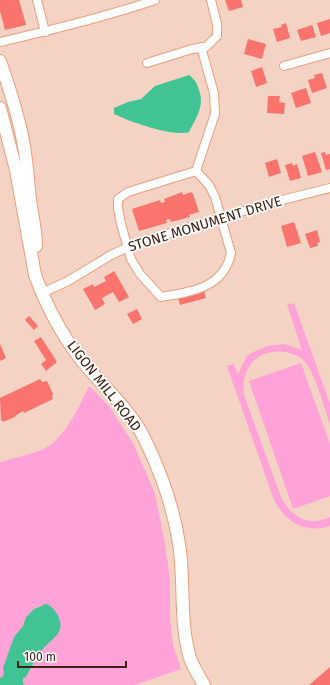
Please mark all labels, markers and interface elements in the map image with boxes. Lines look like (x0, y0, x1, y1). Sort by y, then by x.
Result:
street label: STONE MONUMENT DRIVE (126, 193, 284, 255)
street label: LIGON MILL ROAD (63, 337, 145, 435)
scale bar (18, 643, 126, 669)
text: 100 m (24, 650, 56, 664)

